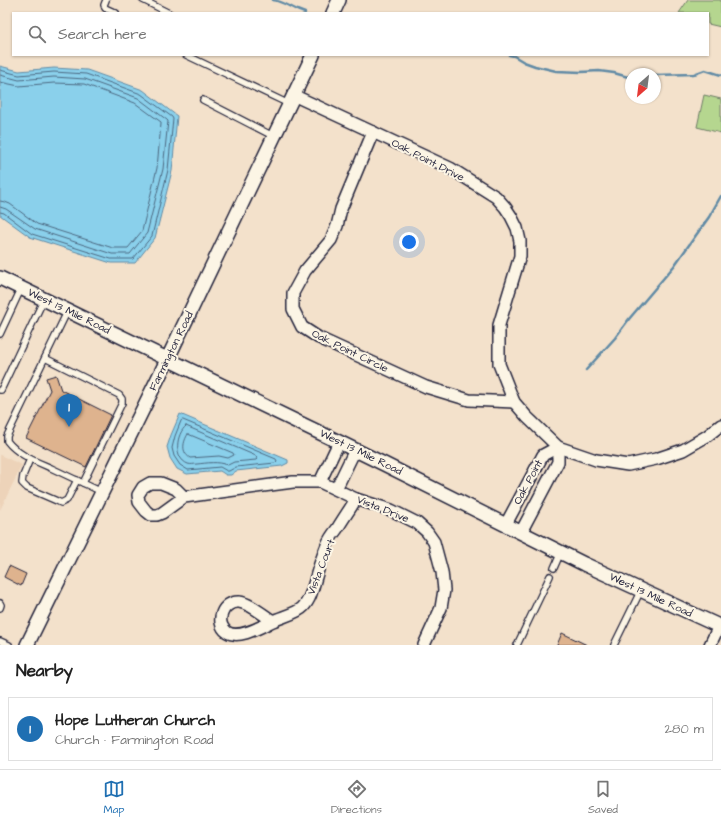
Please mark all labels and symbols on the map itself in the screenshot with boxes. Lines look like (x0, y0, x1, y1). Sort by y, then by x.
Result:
north arrow (625, 68, 661, 104)
street label: Oak Point Drive (389, 135, 467, 185)
your location (399, 232, 419, 252)
street label: West 13 Mile Road (25, 284, 113, 338)
street label: Farmington Road (145, 309, 198, 394)
street label: Oak Point Circle (309, 326, 391, 376)
pin: 1 (56, 394, 82, 427)
street label: West 13 Mile Road (317, 425, 405, 479)
street label: Oak Point (510, 456, 546, 507)
street label: Vista Drive (355, 492, 411, 526)
street label: Vista Court (303, 536, 339, 597)
street label: West 13 Mile Road (607, 569, 695, 621)

